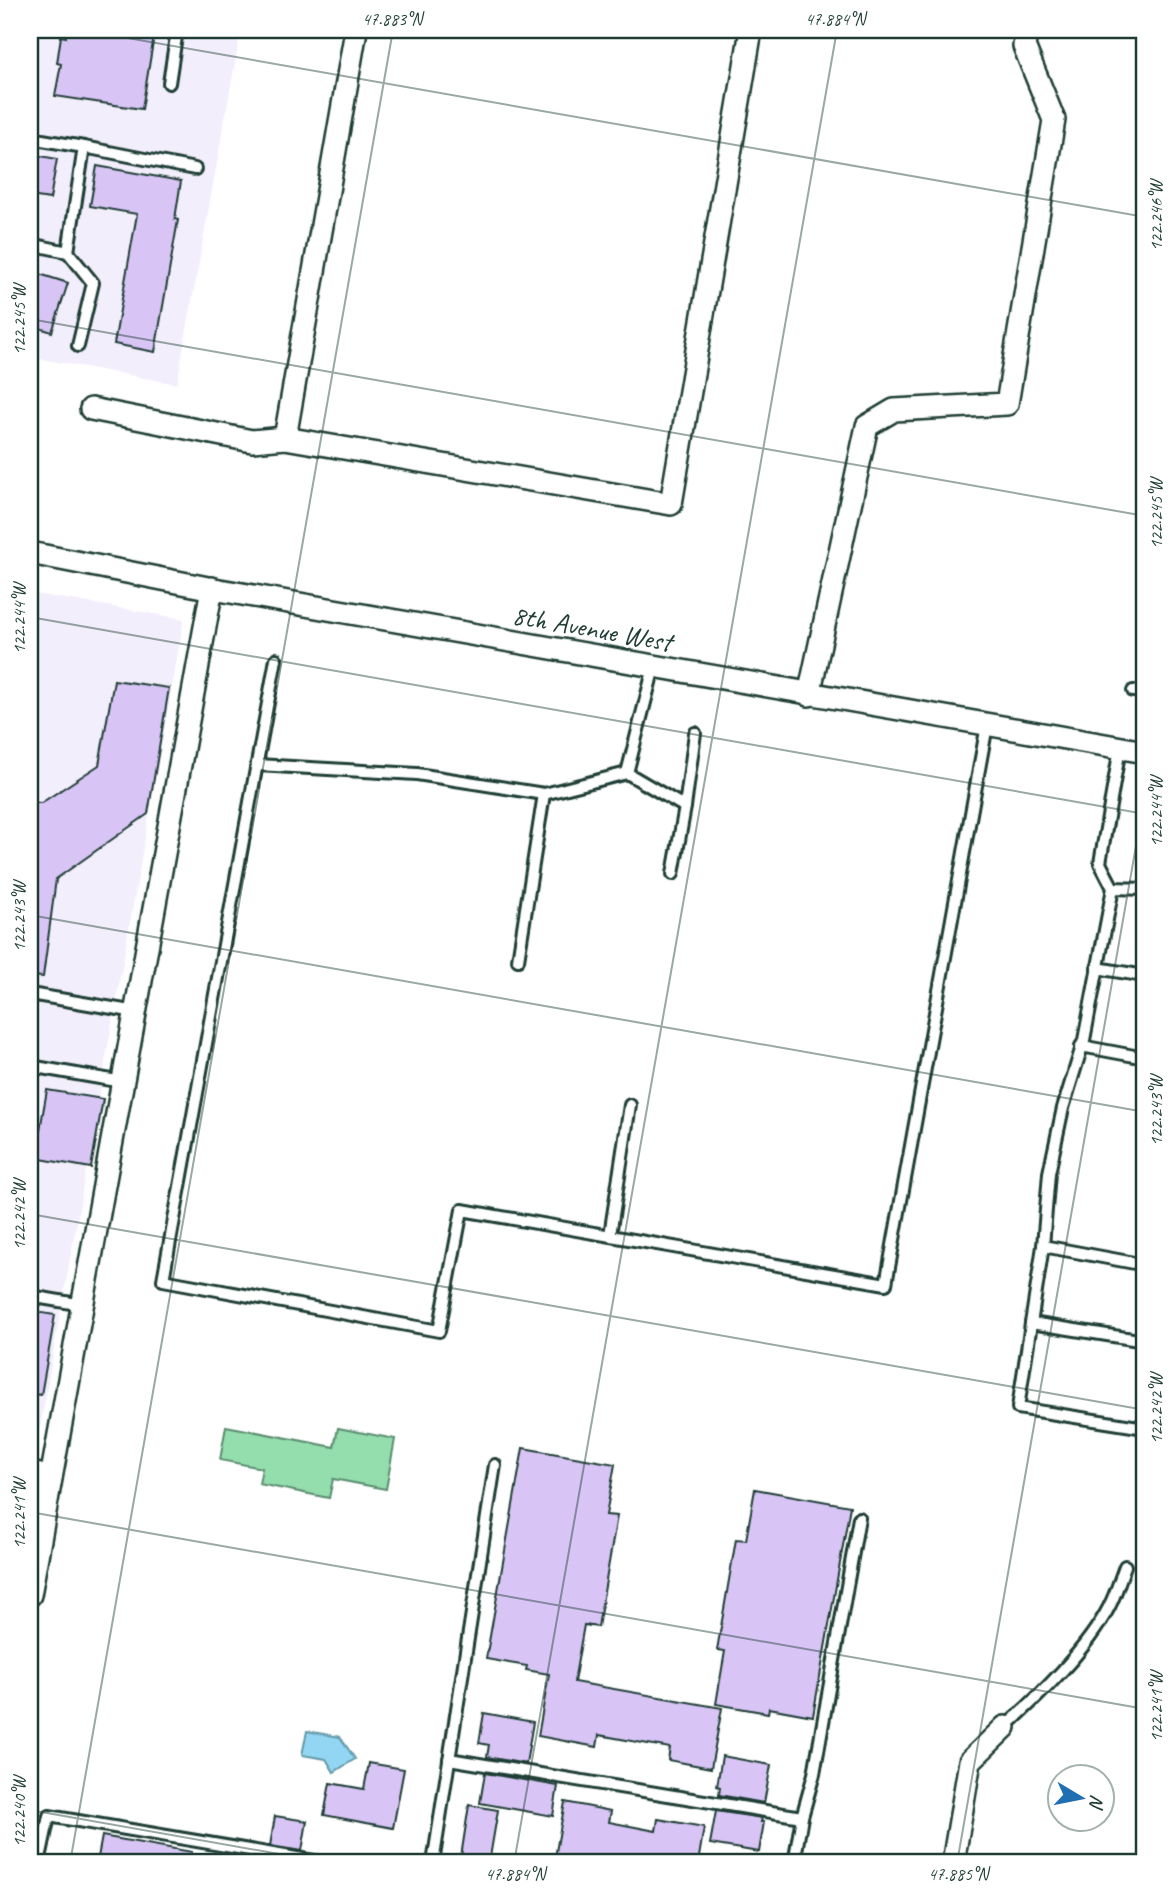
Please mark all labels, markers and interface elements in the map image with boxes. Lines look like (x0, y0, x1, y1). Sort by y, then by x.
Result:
text: 47.883°N (362, 8, 425, 30)
text: 47.884°N (805, 8, 868, 30)
text: 122.246°W (1145, 178, 1167, 251)
text: 122.245°W (8, 282, 30, 355)
text: 122.245°W (1145, 476, 1167, 549)
text: 122.244°W (8, 581, 30, 654)
street label: 8th Avenue West (510, 597, 678, 660)
text: 122.244°W (1145, 774, 1167, 847)
text: 122.243°W (8, 879, 30, 952)
text: 122.243°W (1145, 1073, 1167, 1146)
text: 122.242°W (8, 1177, 30, 1250)
text: 122.242°W (1145, 1371, 1167, 1444)
text: 122.241°W (8, 1476, 30, 1549)
text: 122.241°W (1145, 1669, 1167, 1742)
north arrow (1046, 1764, 1116, 1834)
text: 122.240°W (8, 1774, 30, 1847)
text: N (1083, 1793, 1110, 1812)
text: 47.884°N (485, 1863, 548, 1885)
text: 47.885°N (928, 1863, 991, 1885)

